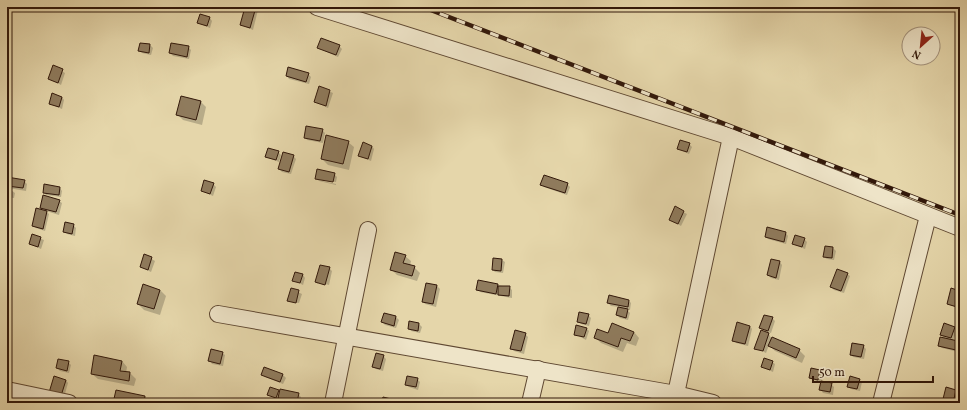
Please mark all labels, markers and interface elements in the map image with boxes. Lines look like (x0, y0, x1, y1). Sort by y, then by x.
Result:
north arrow (901, 26, 941, 66)
text: N (910, 45, 924, 62)
scale bar (813, 358, 933, 384)
text: 50 m (819, 365, 845, 381)

